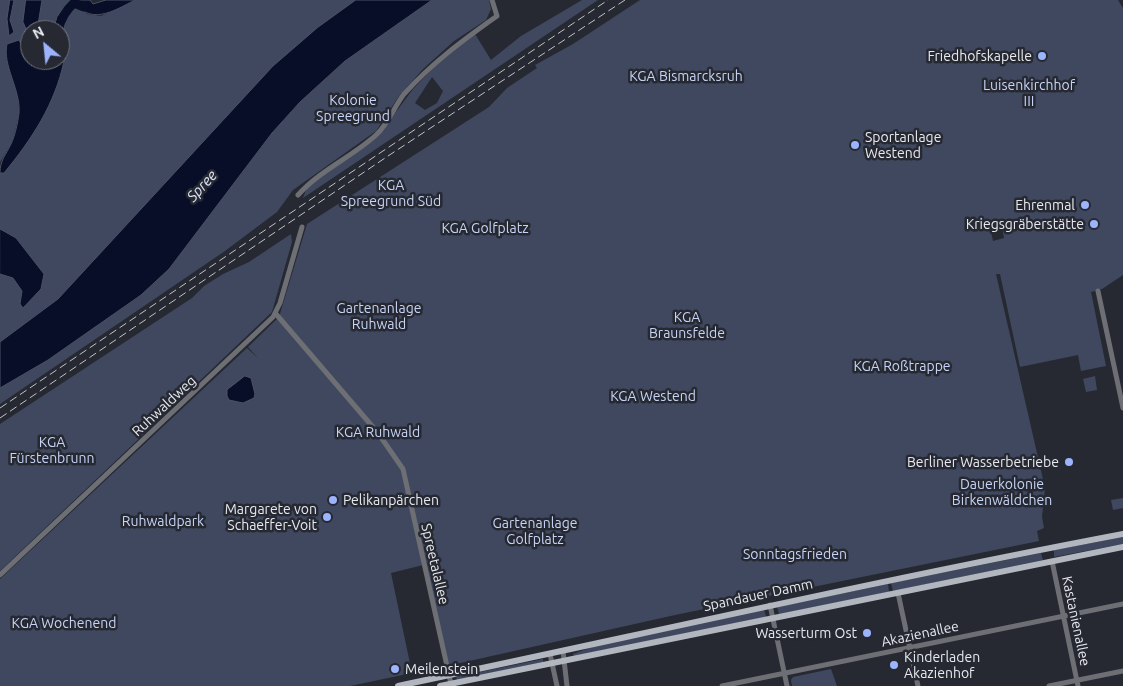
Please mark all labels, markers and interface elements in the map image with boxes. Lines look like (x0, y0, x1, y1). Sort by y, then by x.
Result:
north arrow (20, 20, 70, 70)
text: N (30, 23, 47, 42)
place label: Friedhofskapelle (927, 48, 1032, 64)
marker: Friedhofskapelle (1036, 50, 1048, 62)
park label: KGA Bismarcksruh (629, 68, 743, 84)
park label: Luisenkirchhof III (983, 77, 1075, 110)
park label: Kolonie Spreegrund (316, 92, 390, 124)
place label: Sportanlage Westend (865, 129, 941, 162)
marker: Sportanlage Westend (849, 139, 861, 151)
water label: Spree (183, 166, 221, 206)
park label: KGA Spreegrund Süd (341, 177, 441, 210)
place label: Ehrenmal (1015, 197, 1075, 213)
marker: Ehrenmal (1079, 199, 1091, 211)
place label: Kriegsgräberstätte (966, 216, 1084, 232)
marker: Kriegsgräberstätte (1088, 218, 1100, 230)
park label: KGA Golfplatz (441, 220, 529, 236)
park label: Gartenanlage Ruhwald (337, 300, 421, 332)
park label: KGA Braunsfelde (649, 309, 725, 342)
park label: KGA Roßtrappe (853, 358, 951, 374)
street label: Ruhwaldweg (129, 372, 199, 440)
park label: KGA Westend (610, 388, 696, 404)
park label: KGA Ruhwald (336, 424, 420, 440)
park label: KGA Fürstenbrunn (9, 434, 95, 467)
place label: Berliner Wasserbetriebe (907, 454, 1059, 470)
marker: Berliner Wasserbetriebe (1063, 456, 1075, 468)
park label: Dauerkolonie Birkenwäldchen (952, 476, 1052, 508)
place label: Pelikanpärchen (343, 492, 439, 508)
marker: Pelikanpärchen (327, 494, 339, 506)
place label: Margarete von Schaeffer-Voit (225, 501, 317, 534)
marker: Margarete von Schaeffer-Voit (321, 511, 333, 523)
park label: Ruhwaldpark (122, 513, 204, 529)
park label: Gartenanlage Golfplatz (493, 515, 577, 548)
street label: Spreetalallee (418, 522, 452, 606)
park label: Sonntagsfrieden (743, 546, 847, 562)
street label: Kastanienallee (1058, 574, 1094, 668)
street label: Spandauer Damm (702, 575, 814, 615)
park label: KGA Wochenend (12, 615, 116, 631)
street label: Akazienallee (880, 618, 960, 650)
place label: Wasserturm Ost (755, 625, 857, 641)
marker: Wasserturm Ost (861, 627, 873, 639)
place label: Kinderladen Akazienhof (904, 649, 980, 682)
marker: Kinderladen Akazienhof (888, 659, 900, 671)
place label: Meilenstein (405, 661, 478, 677)
marker: Meilenstein (389, 663, 401, 675)

